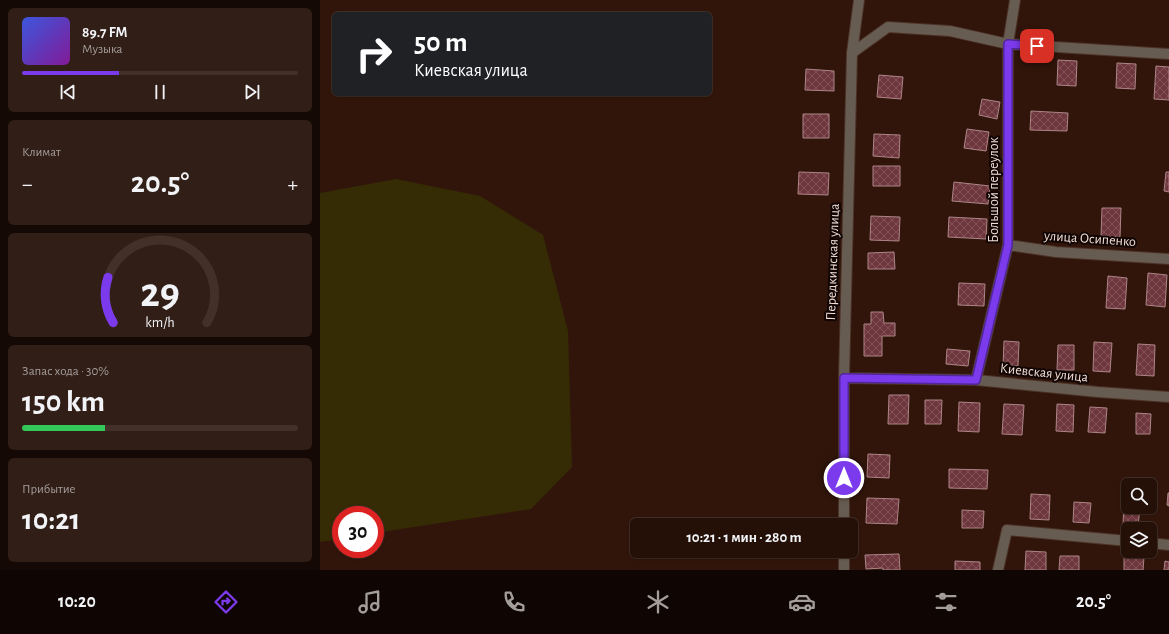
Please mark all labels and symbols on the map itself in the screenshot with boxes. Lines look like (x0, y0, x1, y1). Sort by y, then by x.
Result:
pin (1020, 29, 1054, 63)
street label: Большой переулок (987, 137, 1001, 243)
street label: Передкинская улица (824, 203, 842, 321)
street label: улица Осипенко (1043, 229, 1137, 249)
street label: Киевская улица (999, 361, 1089, 385)
position arrow (823, 457, 865, 499)
speed limit sign: 30 (332, 506, 384, 558)

